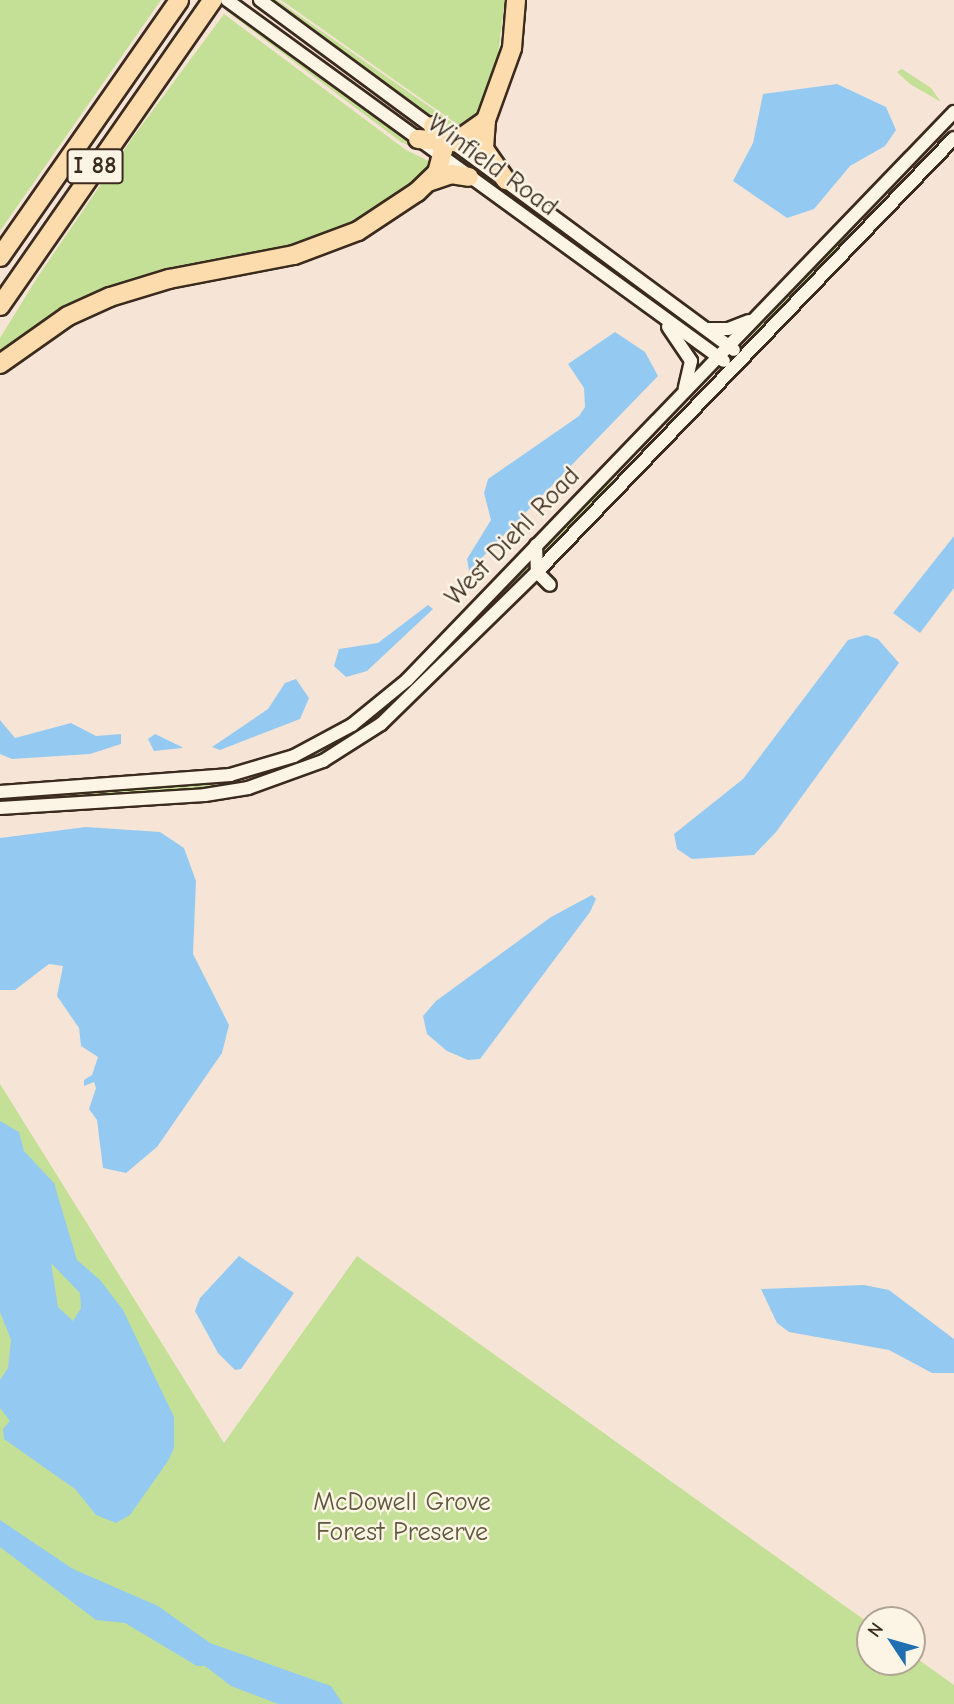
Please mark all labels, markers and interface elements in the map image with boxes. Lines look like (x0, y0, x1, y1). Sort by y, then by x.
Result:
street label: Winfield Road (421, 108, 563, 224)
road number: I 88 (65, 146, 125, 186)
street label: West Diehl Road (439, 461, 587, 613)
park label: McDowell Grove Forest Preserve (313, 1487, 491, 1548)
north arrow (856, 1606, 926, 1676)
text: N (863, 1618, 888, 1641)

